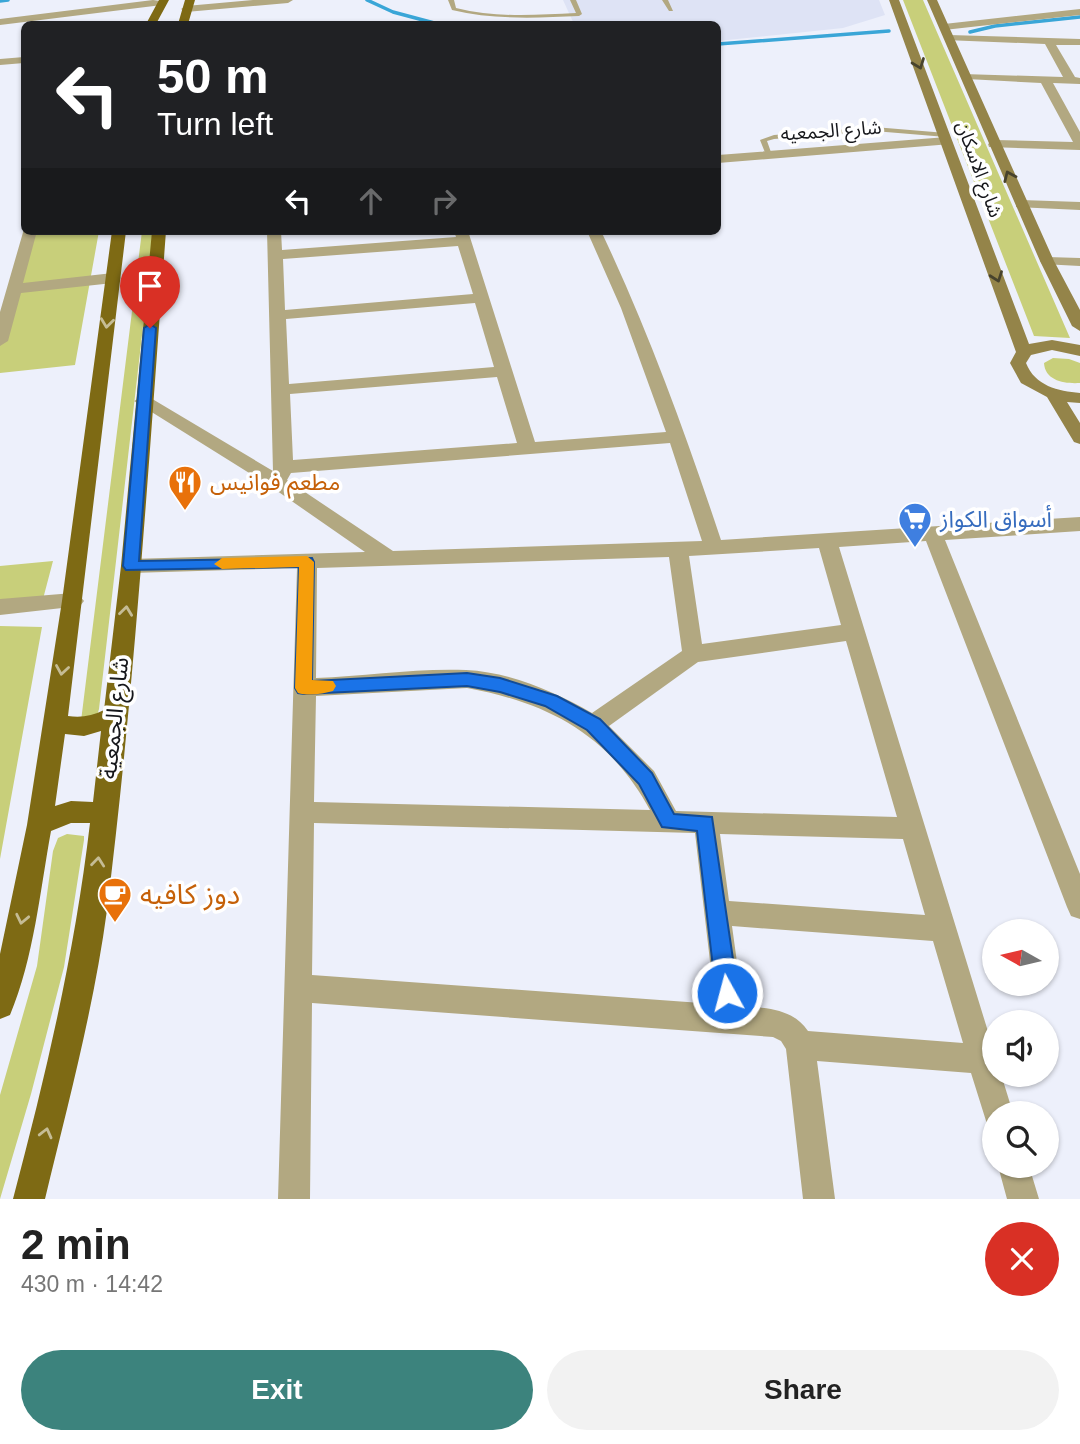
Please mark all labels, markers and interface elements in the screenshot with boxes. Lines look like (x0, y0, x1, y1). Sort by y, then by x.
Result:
icon: left (42, 49, 133, 140)
text: 50 m (157, 49, 269, 103)
one-way arrow (910, 57, 924, 69)
text: Turn left (157, 106, 273, 142)
street label: شارع الجمعيه (780, 116, 882, 147)
street label: شارع الاسكان (950, 118, 1007, 221)
one-way arrow (1003, 171, 1017, 183)
icon: left (279, 182, 317, 220)
icon: ahead (352, 182, 390, 220)
icon: right (425, 182, 463, 220)
pin (120, 256, 180, 328)
icon: arrive (131, 267, 169, 305)
one-way arrow (989, 271, 1003, 283)
one-way arrow (100, 317, 115, 329)
restaurant icon: مطعم فوانيس (166, 463, 204, 512)
place label: مطعم فوانيس (210, 469, 340, 499)
supermarket icon: أسواق الكواز (896, 500, 934, 549)
place label: أسواق الكواز (939, 505, 1052, 533)
one-way arrow (118, 605, 133, 616)
street label: شارع الجمعية (95, 656, 137, 781)
one-way arrow (55, 664, 70, 676)
one-way arrow (90, 856, 105, 867)
cafe icon: دوز كافيه (96, 875, 134, 924)
place label: دوز كافيه (140, 879, 240, 911)
one-way arrow (15, 913, 30, 925)
north arrow (982, 919, 1059, 996)
map controls (982, 919, 1059, 1178)
position arrow (690, 956, 764, 1030)
button: sound (982, 1010, 1059, 1087)
button: search (982, 1101, 1059, 1178)
one-way arrow (38, 1127, 52, 1139)
text: 2 min (21, 1221, 131, 1268)
button: close (985, 1222, 1059, 1296)
text: 430 m · 14:42 (21, 1271, 163, 1297)
button: Exit (21, 1350, 533, 1430)
button: Share (547, 1350, 1059, 1430)

